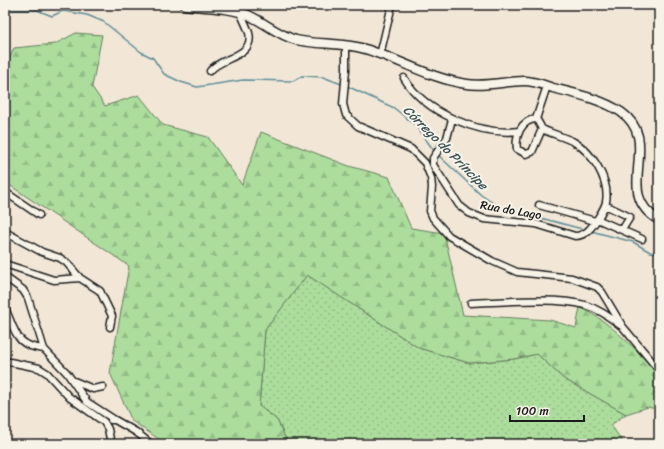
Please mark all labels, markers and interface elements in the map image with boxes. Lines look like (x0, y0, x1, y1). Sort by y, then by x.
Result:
water label: Córrego do Príncipe (398, 99, 495, 196)
street label: Rua do Lago (479, 194, 543, 226)
scale bar (510, 397, 584, 423)
text: 100 m (516, 400, 549, 422)

